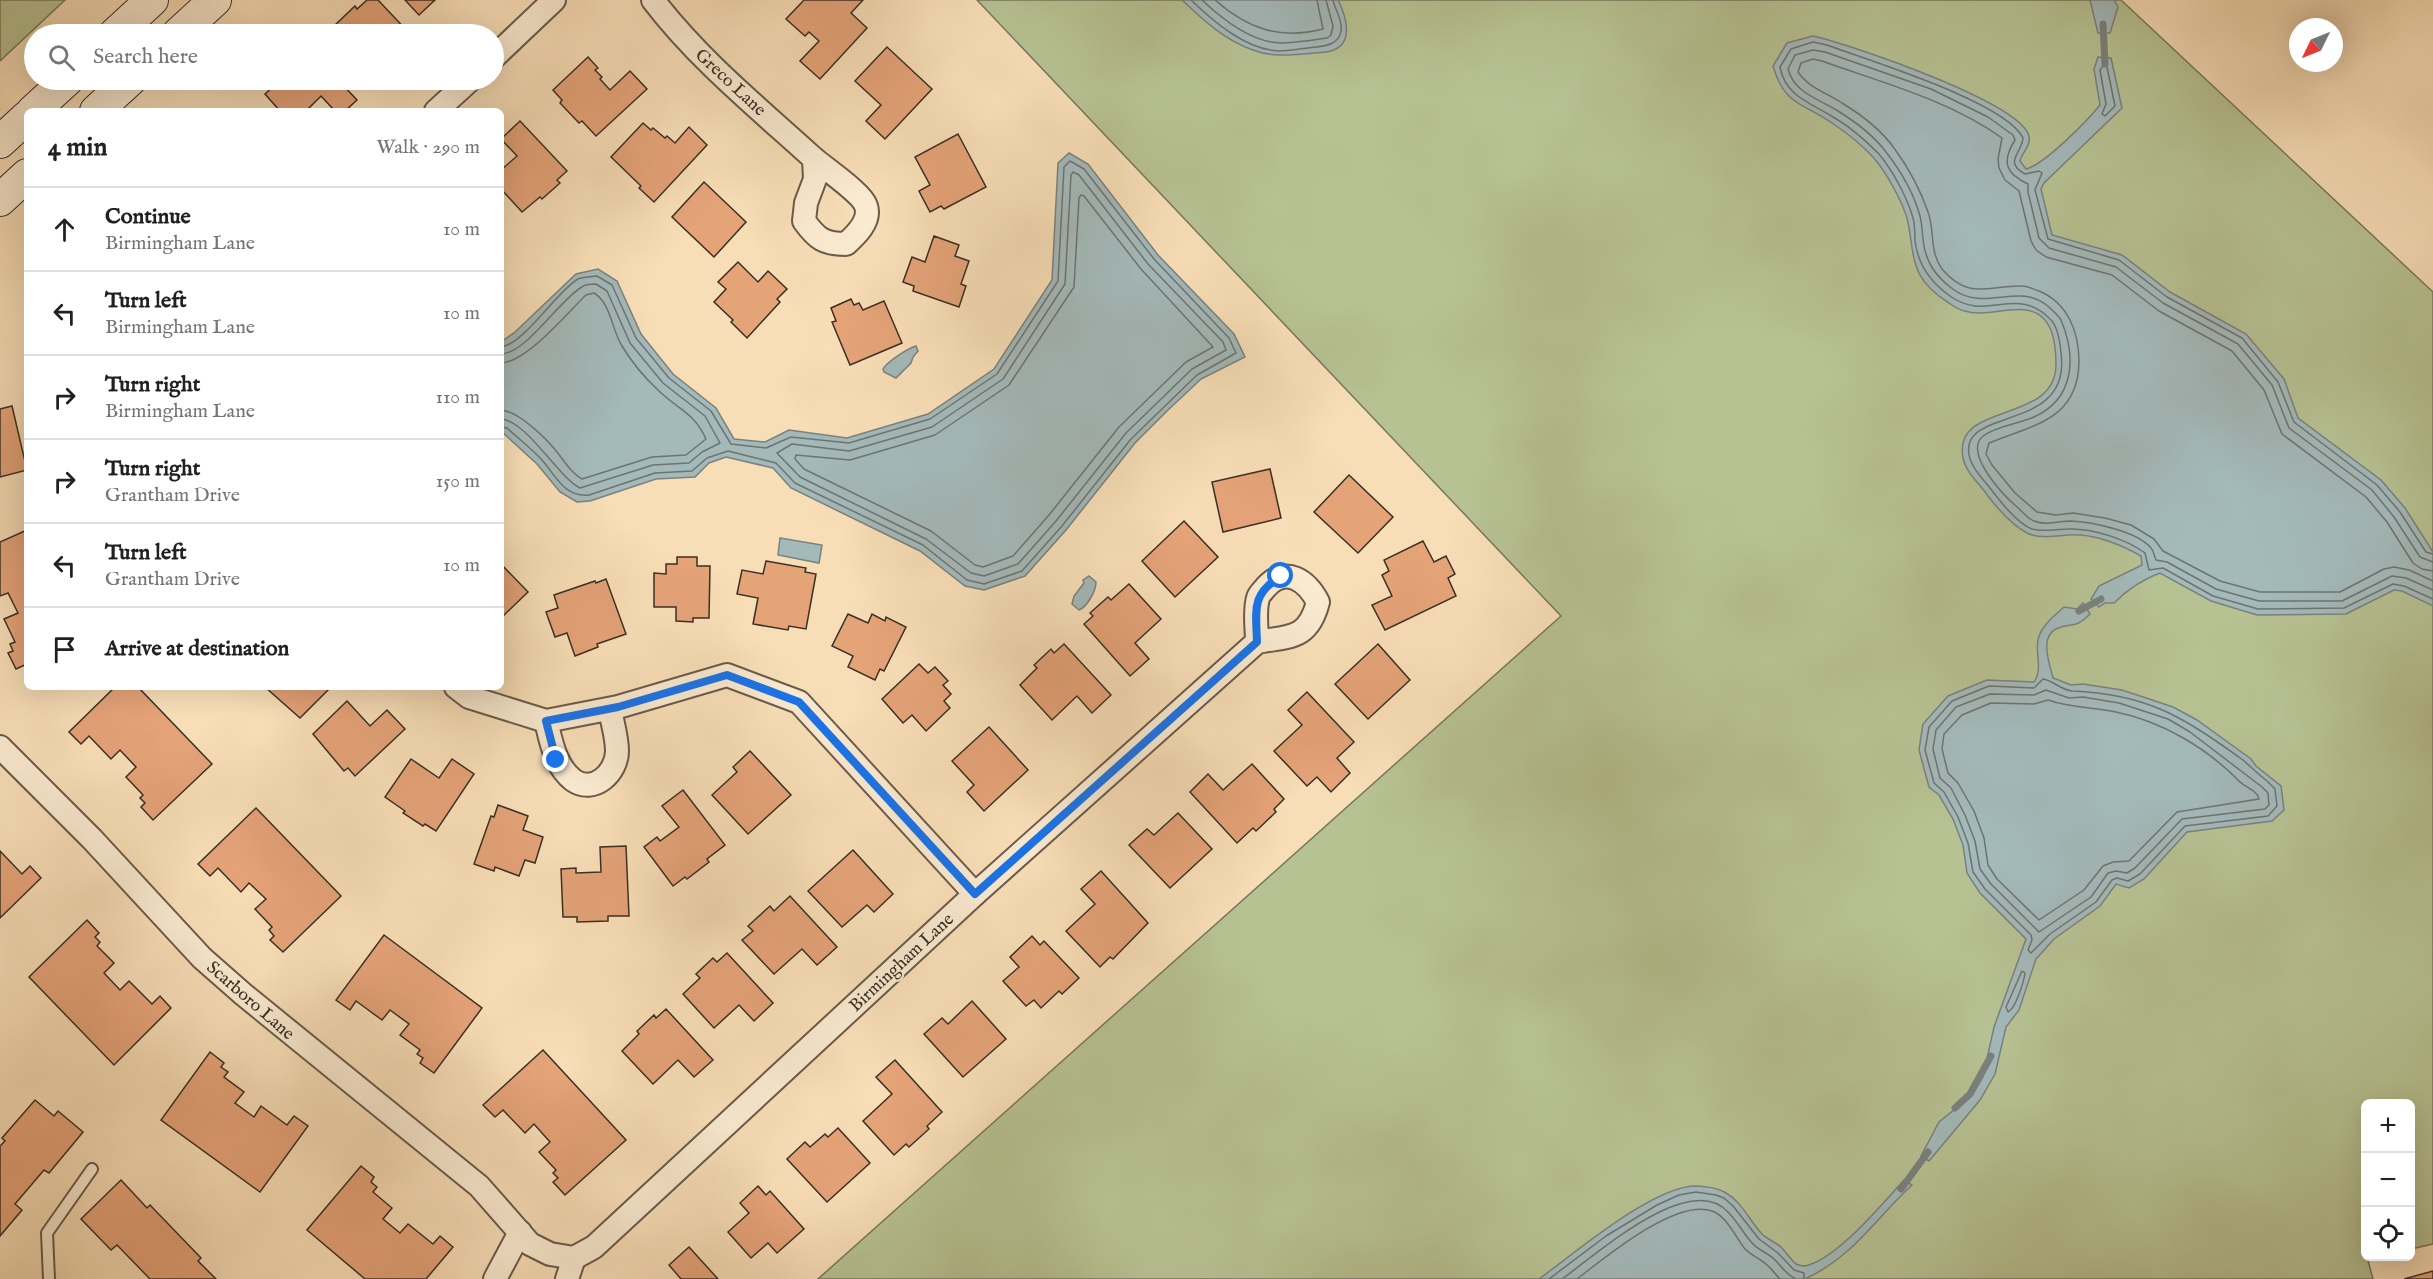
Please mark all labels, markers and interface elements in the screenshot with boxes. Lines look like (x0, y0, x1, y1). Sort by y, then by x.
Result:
north arrow (2289, 18, 2343, 72)
search box (24, 24, 504, 90)
icon: search (45, 41, 78, 74)
text: Search here (93, 43, 198, 71)
street label: Greco Lane (690, 44, 770, 122)
text: 4 min (48, 131, 107, 164)
text: Walk · 290 m (376, 135, 480, 160)
text: Continue (105, 203, 191, 231)
icon: ahead (48, 213, 81, 246)
text: 10 m (443, 217, 480, 242)
text: Birmingham Lane (105, 231, 255, 256)
text: Turn left (105, 287, 187, 315)
icon: left (48, 297, 81, 330)
text: 10 m (443, 301, 480, 326)
text: Birmingham Lane (105, 315, 255, 340)
text: Turn right (105, 371, 200, 399)
icon: right (48, 381, 81, 414)
text: 110 m (436, 385, 480, 410)
text: Birmingham Lane (105, 399, 255, 424)
text: Turn right (105, 455, 200, 483)
icon: right (48, 465, 81, 498)
text: 150 m (436, 469, 480, 494)
text: Grantham Drive (105, 483, 240, 508)
text: Turn left (105, 539, 187, 567)
icon: left (48, 549, 81, 582)
text: 10 m (443, 553, 480, 578)
route start (1267, 562, 1293, 588)
text: Grantham Drive (105, 567, 240, 592)
icon: arrive (48, 633, 81, 666)
text: Arrive at destination (105, 635, 289, 663)
route end (542, 746, 568, 772)
street label: Birmingham Lane (845, 909, 959, 1018)
street label: Scarboro Lane (201, 957, 299, 1046)
map controls (2361, 1099, 2415, 1261)
button: + (2361, 1099, 2415, 1153)
button: − (2361, 1153, 2415, 1207)
button: locate (2361, 1207, 2415, 1261)

